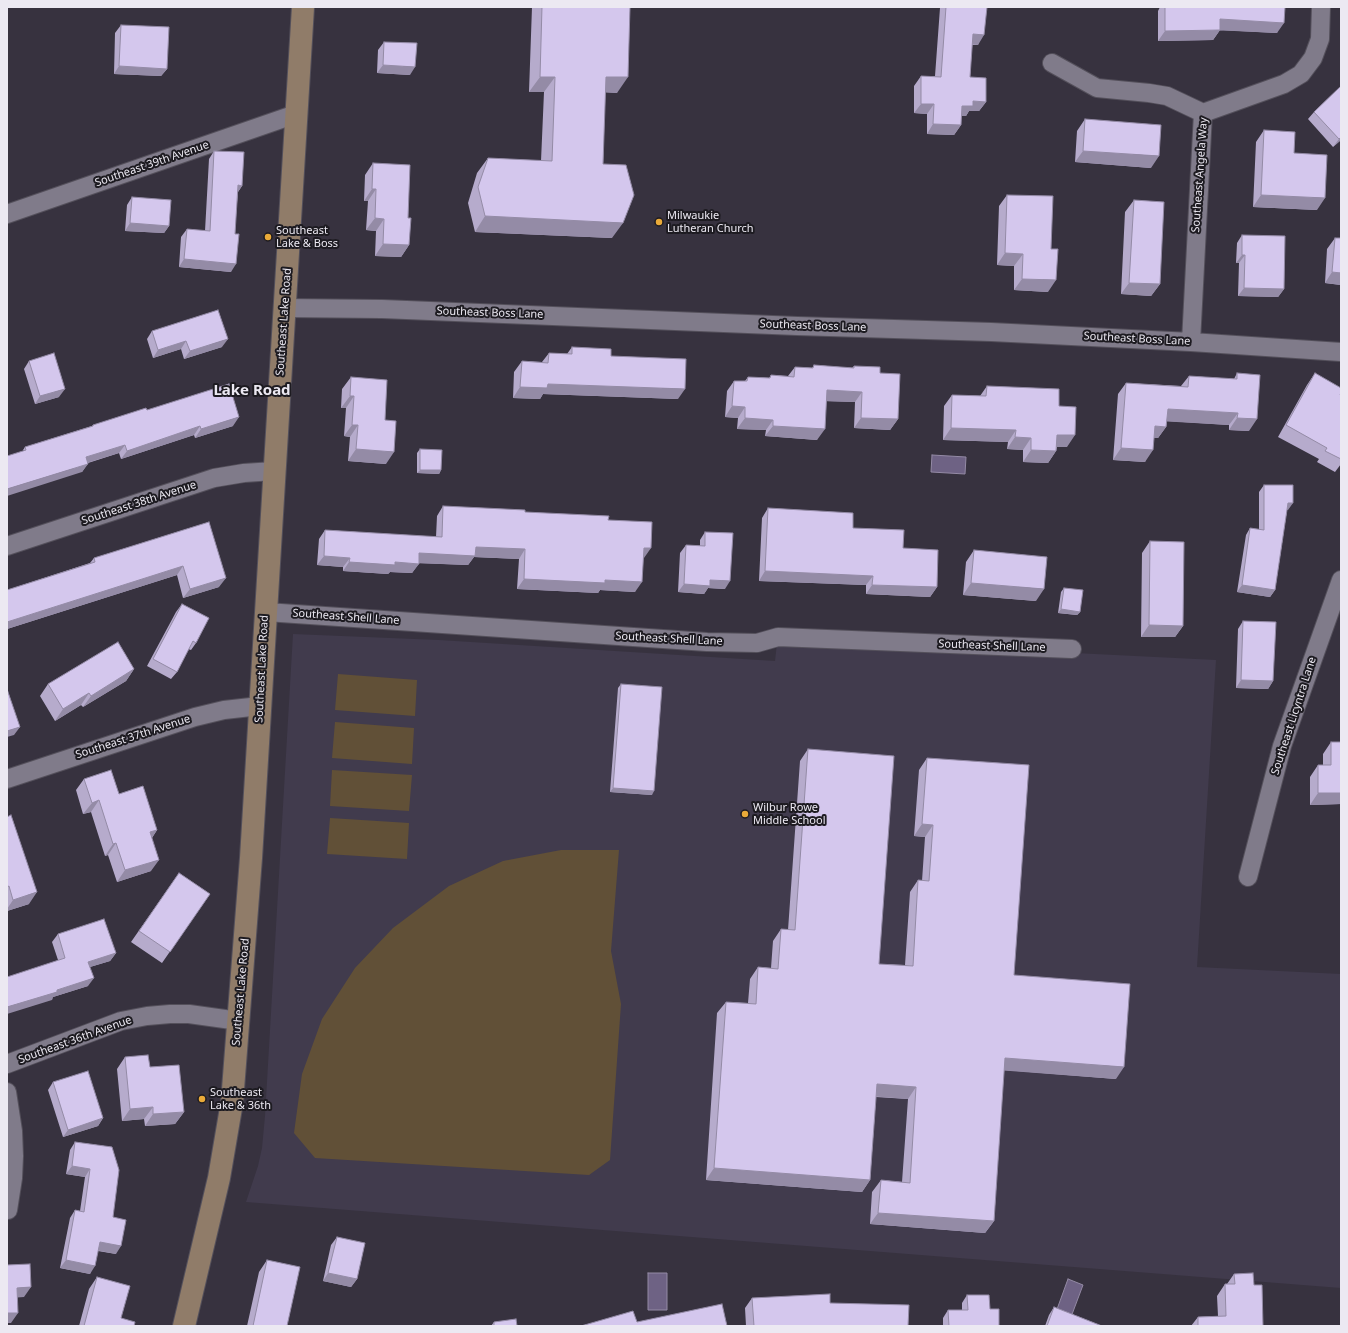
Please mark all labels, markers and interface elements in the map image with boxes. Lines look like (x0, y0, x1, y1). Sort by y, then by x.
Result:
street label: Southeast Angela Way (1189, 117, 1211, 233)
street label: Southeast 39th Avenue (93, 138, 211, 190)
place label: Milwaukie Lutheran Church (667, 209, 754, 235)
marker: Milwaukie Lutheran Church (654, 217, 664, 227)
place label: Southeast Lake & Boss (276, 224, 338, 250)
marker: Southeast Lake & Boss (263, 232, 273, 242)
street label: Southeast Lake Road (274, 268, 294, 376)
street label: Southeast Boss Lane (436, 305, 544, 321)
street label: Southeast Boss Lane (759, 318, 867, 334)
street label: Southeast Boss Lane (1083, 330, 1191, 348)
district label: Lake Road (213, 382, 291, 400)
street label: Southeast 38th Avenue (80, 478, 198, 528)
street label: Southeast Shell Lane (292, 607, 400, 627)
street label: Southeast Lake Road (253, 615, 271, 723)
street label: Southeast Shell Lane (615, 630, 723, 648)
street label: Southeast Shell Lane (938, 638, 1046, 654)
street label: Southeast Licyntra Lane (1269, 655, 1319, 777)
street label: Southeast 37th Avenue (74, 712, 192, 762)
place label: Wilbur Rowe Middle School (753, 801, 826, 827)
marker: Wilbur Rowe Middle School (740, 809, 750, 819)
street label: Southeast Lake Road (230, 938, 252, 1046)
street label: Southeast 36th Avenue (17, 1013, 133, 1067)
place label: Southeast Lake & 36th (210, 1086, 271, 1112)
marker: Southeast Lake & 36th (197, 1094, 207, 1104)

